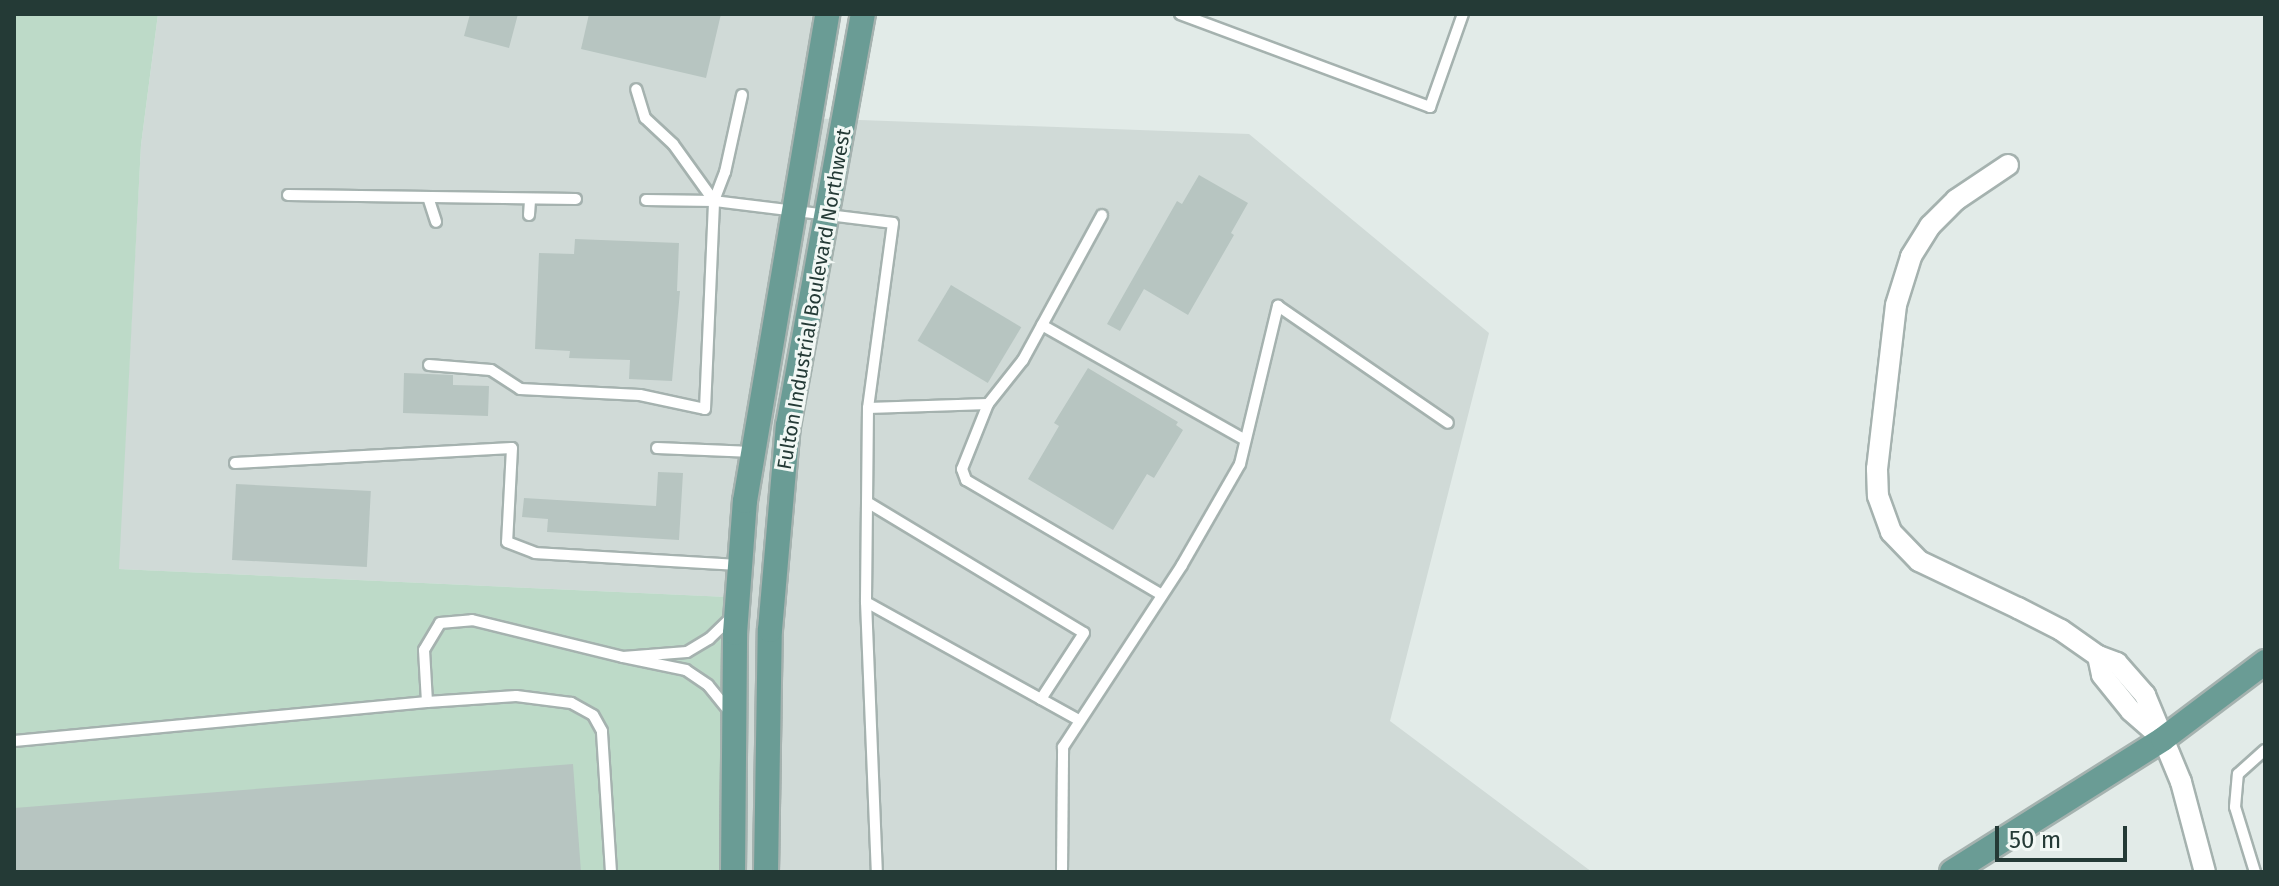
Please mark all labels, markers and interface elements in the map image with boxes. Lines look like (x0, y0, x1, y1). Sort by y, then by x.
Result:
street label: Fulton Industrial Boulevard Northwest (772, 127, 856, 471)
scale bar (1999, 810, 2131, 860)
text: 50 m (2009, 826, 2061, 854)

